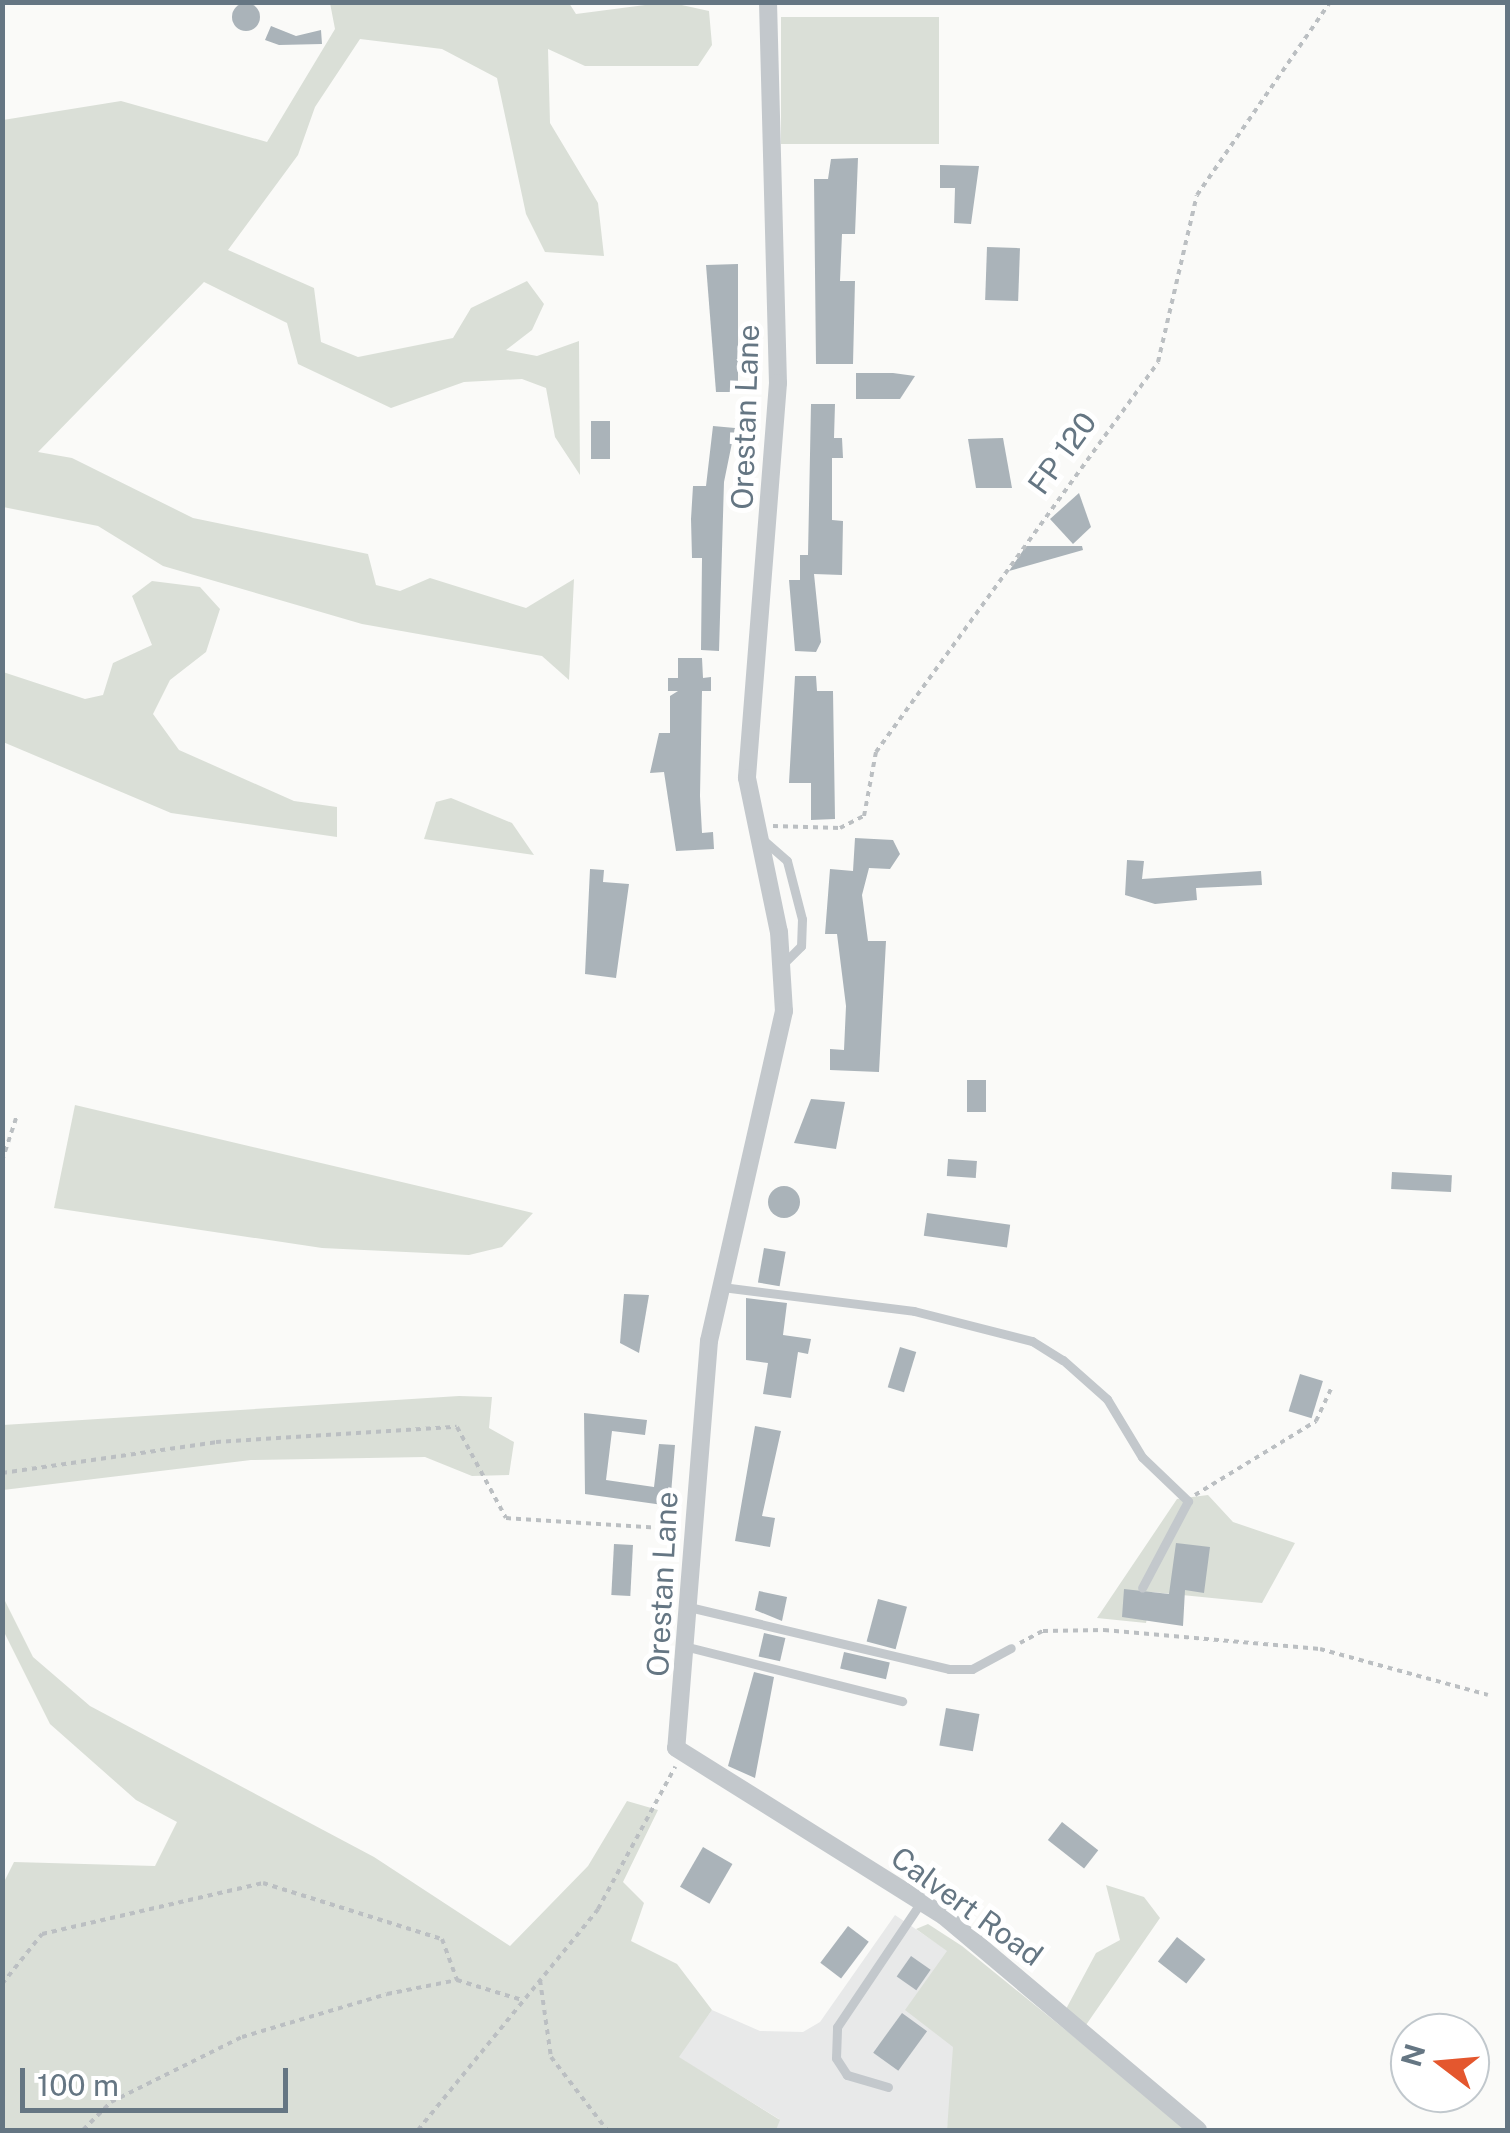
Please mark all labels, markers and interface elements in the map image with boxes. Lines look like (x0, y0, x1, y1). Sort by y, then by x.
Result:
street label: Orestan Lane (724, 324, 766, 510)
street label: FP 120 (1020, 405, 1104, 501)
street label: Orestan Lane (639, 1490, 685, 1678)
street label: Calvert Road (884, 1839, 1050, 1973)
north arrow (1390, 2013, 1490, 2113)
text: N (1394, 2040, 1431, 2070)
scale bar (25, 2048, 292, 2110)
text: 100 m (37, 2067, 119, 2103)

